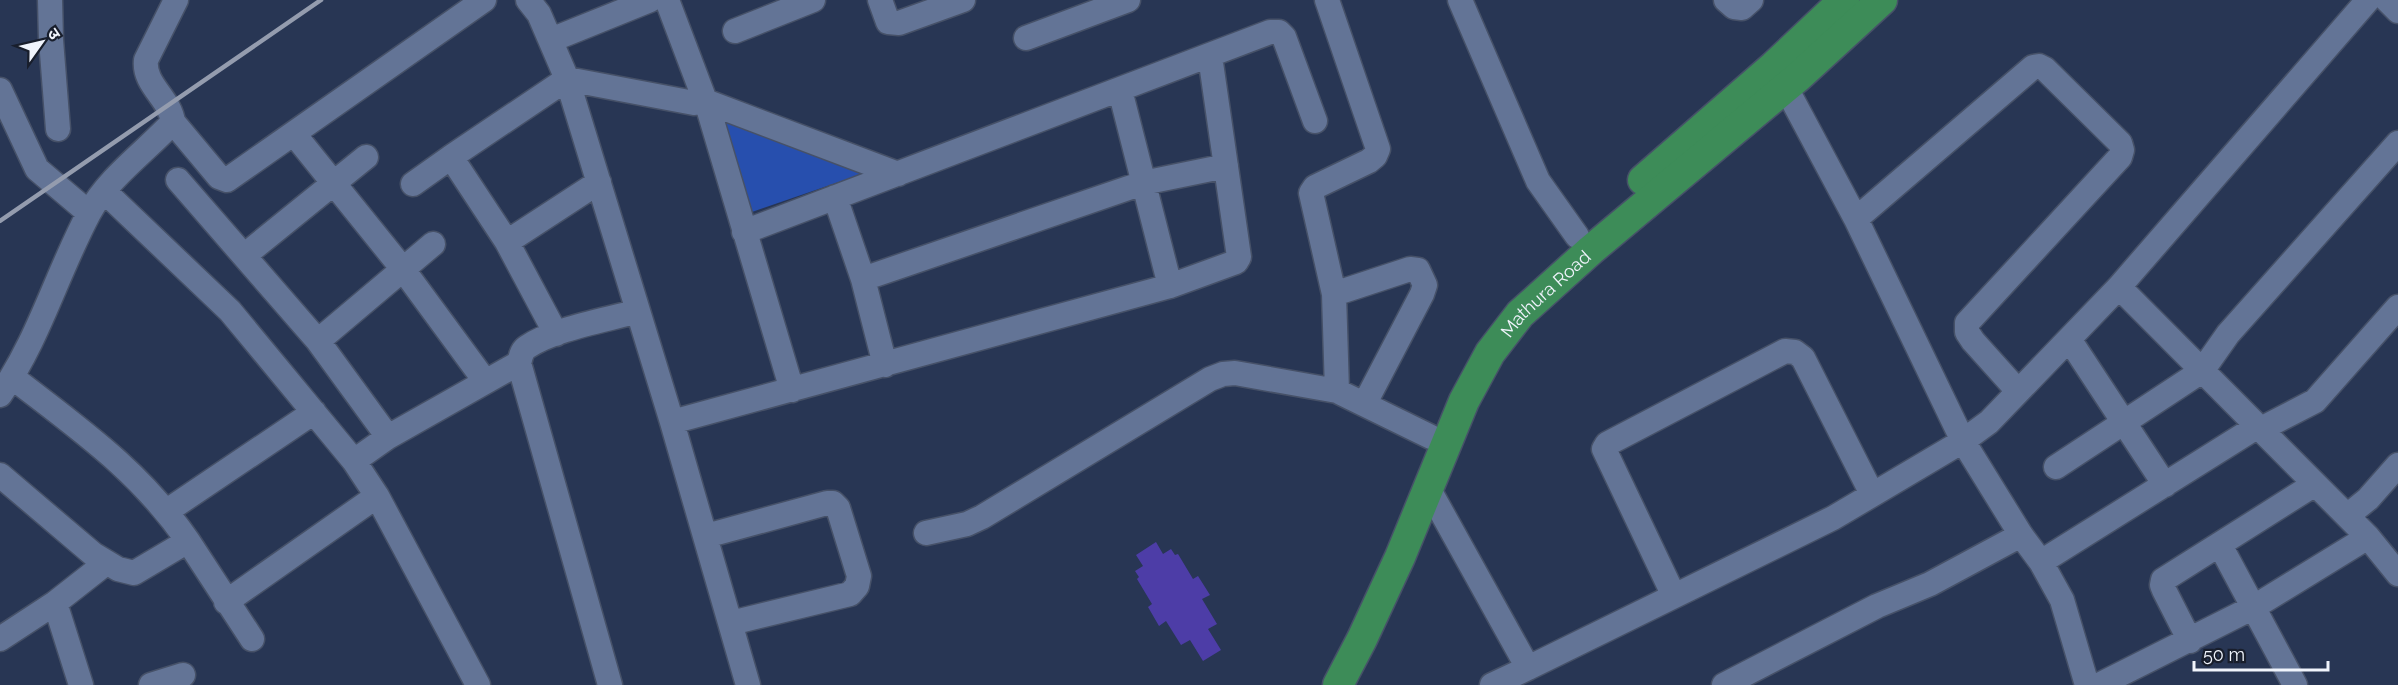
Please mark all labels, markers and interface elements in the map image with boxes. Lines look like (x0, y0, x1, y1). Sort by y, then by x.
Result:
north arrow (12, 12, 72, 72)
text: उ (44, 25, 65, 44)
street label: Mathura Road (1496, 246, 1594, 341)
scale bar (2194, 634, 2328, 672)
text: 50 m (2203, 644, 2245, 665)

